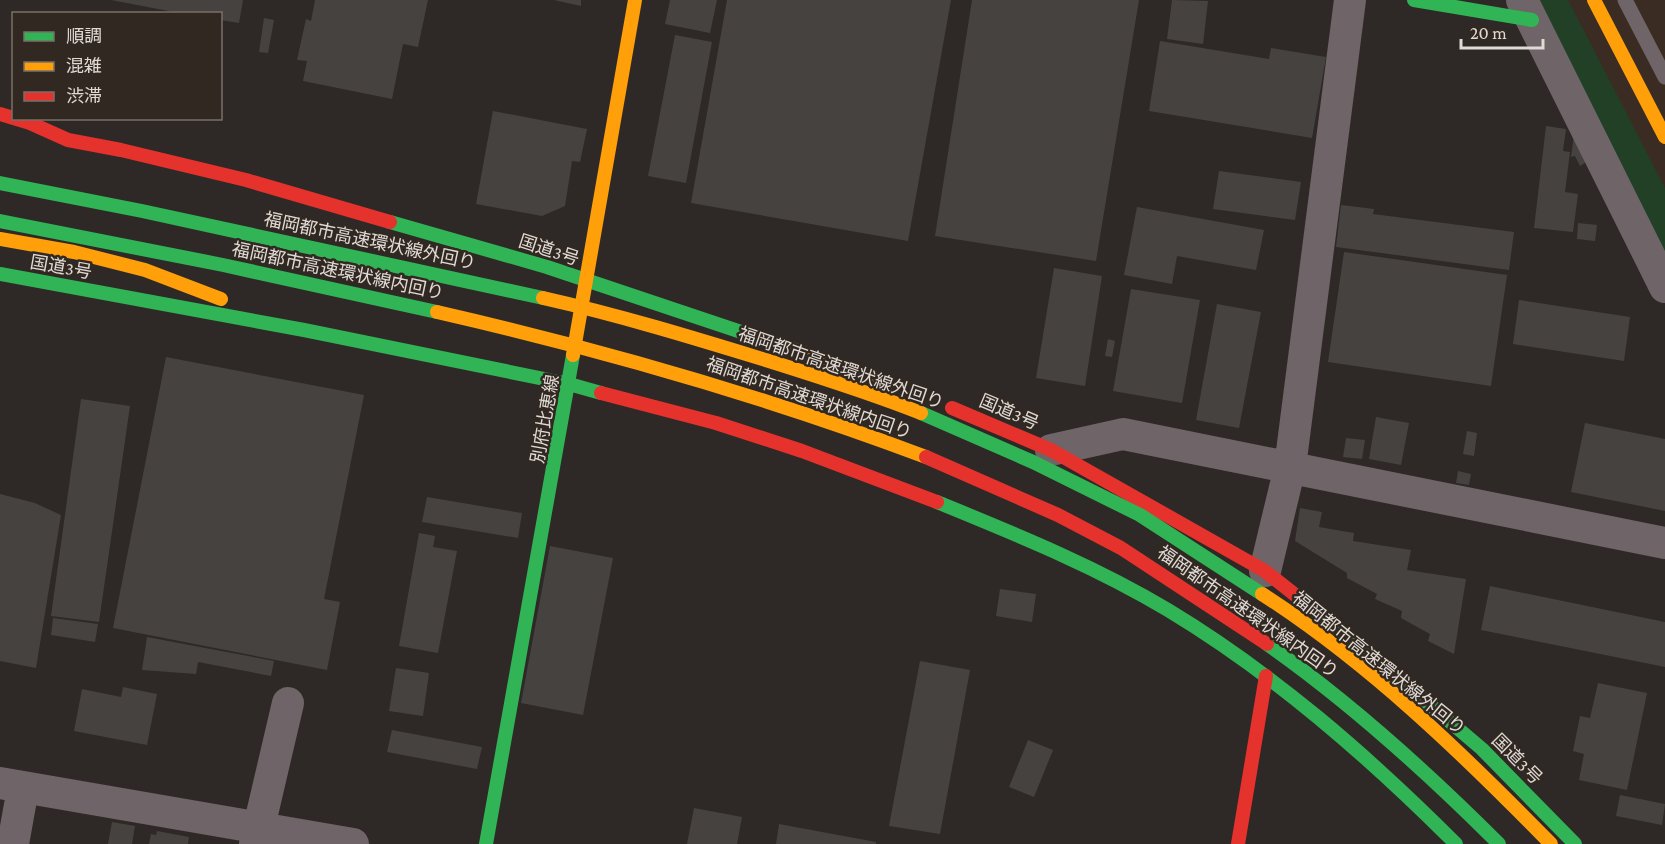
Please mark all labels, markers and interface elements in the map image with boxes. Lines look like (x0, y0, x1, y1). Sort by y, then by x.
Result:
legend (12, 12, 222, 120)
scale bar (1461, 12, 1544, 50)
text: 20 m (1470, 23, 1507, 43)
text: 順調 (66, 26, 102, 46)
text: 混雑 (66, 56, 102, 76)
text: 渋滞 (66, 86, 102, 106)
street label: 福岡都市高速環状線外回り (262, 209, 478, 273)
street label: 国道3号 (516, 231, 582, 269)
street label: 福岡都市高速環状線内回り (230, 239, 446, 303)
street label: 国道3号 (28, 252, 94, 282)
street label: 福岡都市高速環状線外回り (736, 323, 946, 413)
street label: 福岡都市高速環状線内回り (704, 353, 914, 443)
street label: 別府比恵線 (527, 373, 563, 465)
street label: 国道3号 (976, 391, 1042, 433)
street label: 福岡都市高速環状線内回り (1154, 542, 1342, 682)
street label: 福岡都市高速環状線外回り (1289, 587, 1469, 739)
street label: 国道3号 (1488, 730, 1546, 788)

